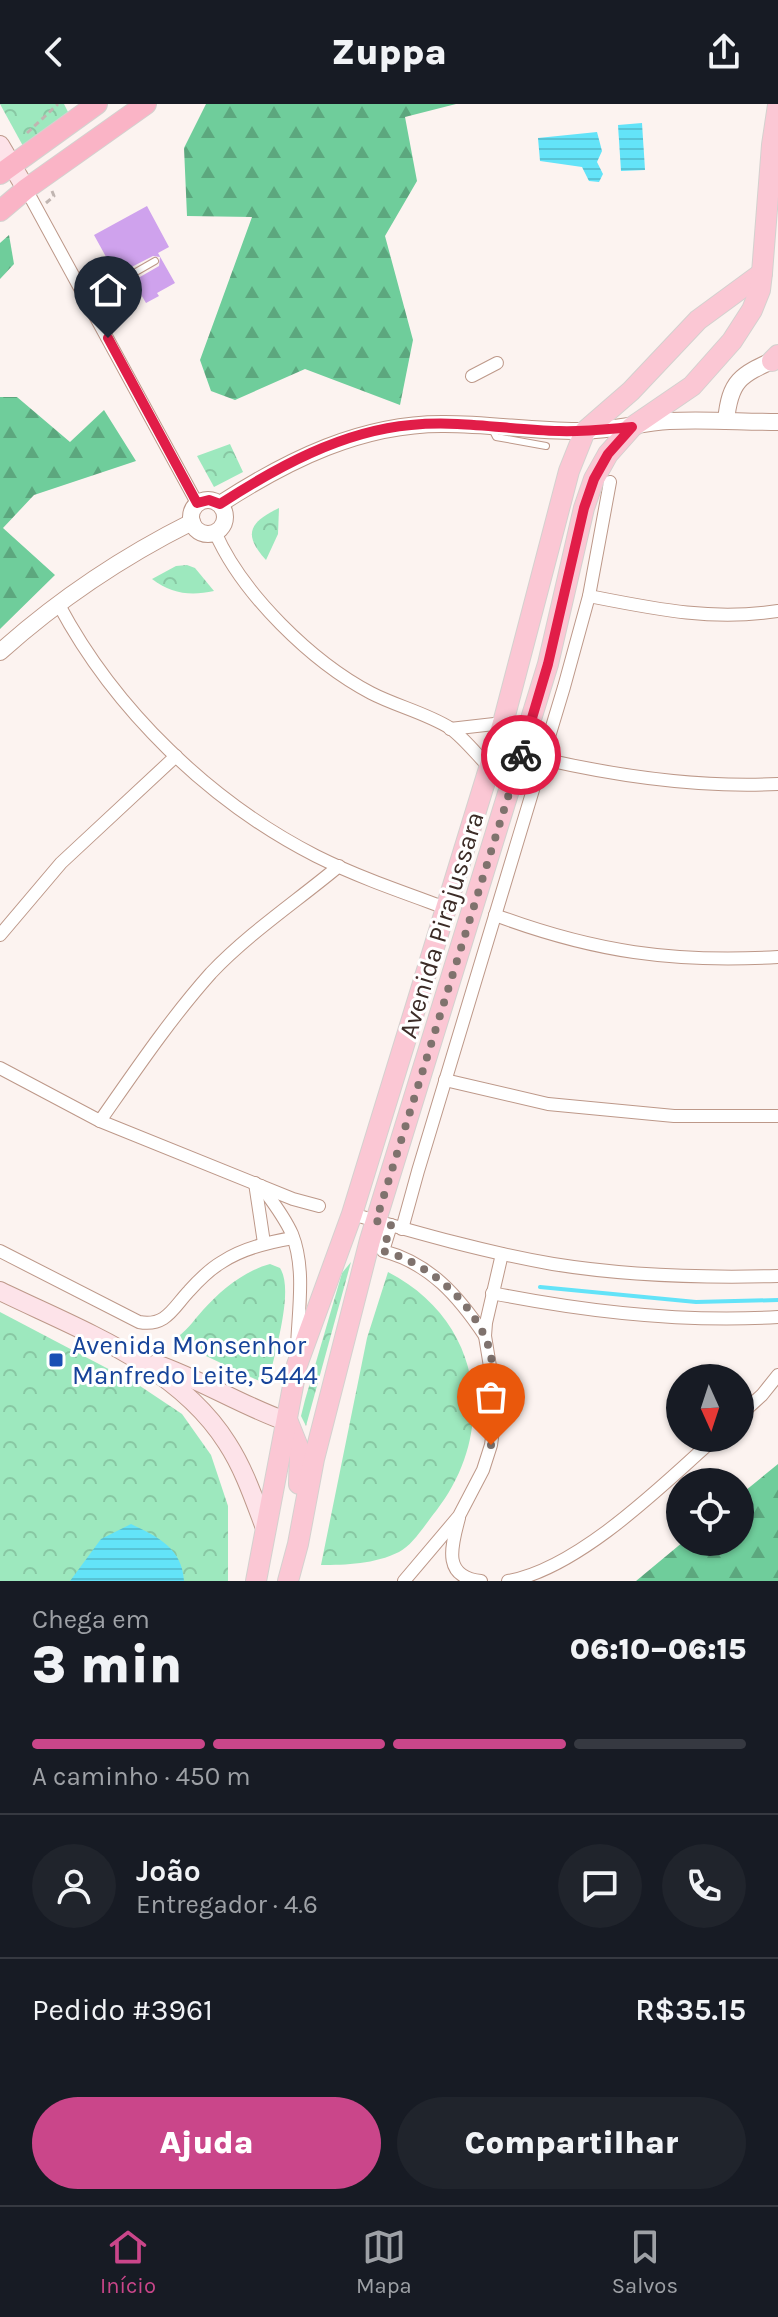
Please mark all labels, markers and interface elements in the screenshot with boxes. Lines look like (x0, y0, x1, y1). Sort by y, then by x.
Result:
icon: back (32, 30, 76, 74)
icon: share (702, 30, 746, 74)
text: Zuppa (331, 31, 447, 73)
pin (74, 256, 142, 338)
icon: home (86, 268, 130, 312)
courier (481, 715, 561, 795)
icon: bike (499, 733, 543, 777)
street label: Avenida Pirajussara (392, 808, 491, 1042)
place label: Avenida Monsenhor Manfredo Leite, 5444 (72, 1330, 318, 1391)
marker: Avenida Monsenhor Manfredo Leite, 5444 (47, 1351, 65, 1369)
pin (457, 1363, 525, 1445)
north arrow (666, 1364, 754, 1452)
map controls (666, 1364, 754, 1556)
icon: bag (469, 1375, 513, 1419)
button: locate (666, 1468, 754, 1556)
text: Chega em (32, 1604, 150, 1635)
text: 06:10–06:15 (570, 1631, 746, 1667)
text: 3 min (32, 1634, 182, 1695)
text: A caminho · 450 m (32, 1761, 251, 1792)
button: person (32, 1844, 116, 1928)
button: chat (558, 1844, 642, 1928)
button: phone (662, 1844, 746, 1928)
text: João (136, 1853, 201, 1889)
text: Entregador · 4.6 (136, 1889, 318, 1920)
text: Pedido #3961 (32, 1992, 213, 2028)
text: R$35.15 (635, 1992, 746, 2028)
button: Ajuda (32, 2097, 381, 2189)
button: Compartilhar (397, 2097, 746, 2189)
tab: Início (100, 2225, 156, 2299)
tab: Mapa (356, 2225, 412, 2299)
tab: Salvos (612, 2225, 678, 2299)

